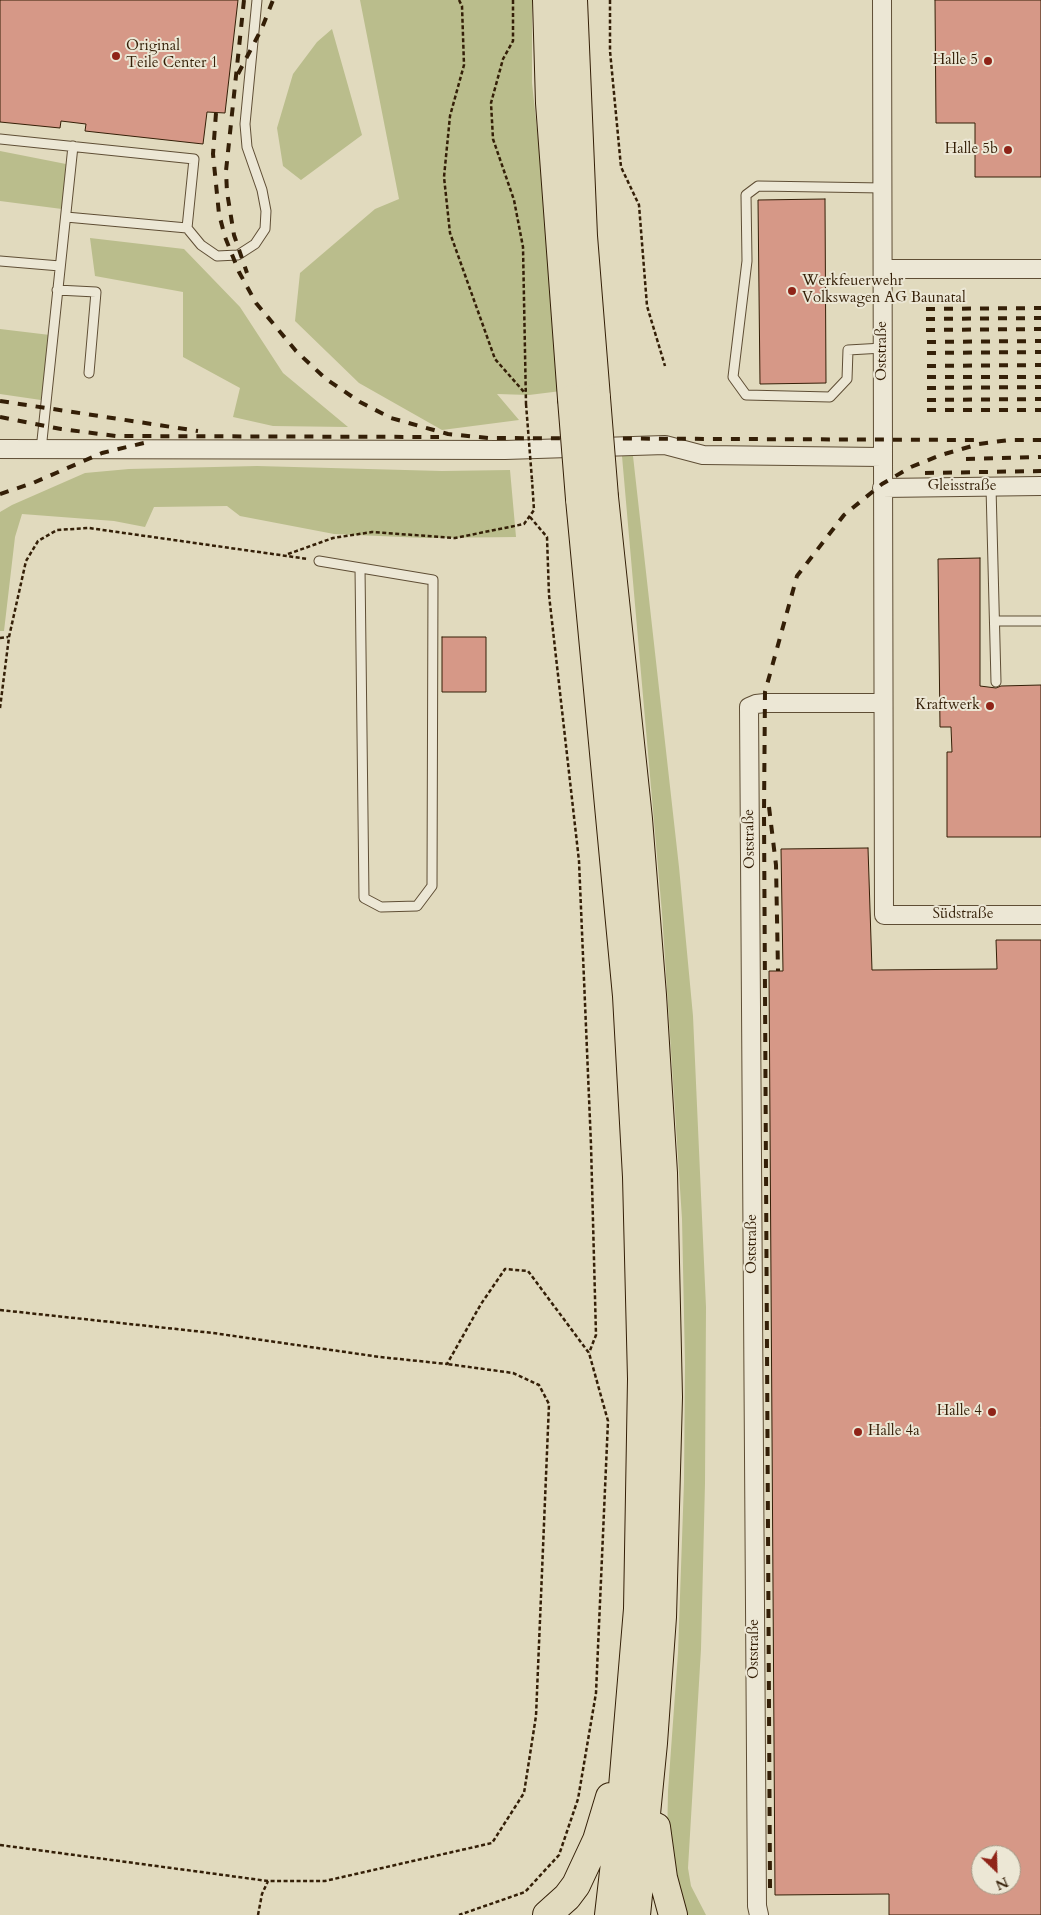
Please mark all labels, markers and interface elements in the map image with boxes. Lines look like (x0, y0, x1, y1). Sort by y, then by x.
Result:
place label: Original Teile Center 1 (126, 38, 218, 73)
marker: Original Teile Center 1 (110, 50, 122, 62)
place label: Halle 5 (933, 52, 978, 70)
marker: Halle 5 (982, 55, 994, 67)
place label: Halle 5b (945, 141, 998, 159)
marker: Halle 5b (1002, 144, 1014, 156)
place label: Werkfeuerwehr Volkswagen AG Baunatal (802, 273, 966, 308)
marker: Werkfeuerwehr Volkswagen AG Baunatal (786, 285, 798, 297)
street label: Oststraße (874, 321, 892, 381)
street label: Gleisstraße (927, 478, 997, 496)
place label: Kraftwerk (915, 697, 980, 715)
marker: Kraftwerk (984, 700, 996, 712)
street label: Oststraße (740, 809, 760, 869)
street label: Südstraße (932, 906, 994, 924)
street label: Oststraße (744, 1214, 762, 1274)
place label: Halle 4 (937, 1403, 982, 1421)
marker: Halle 4 (986, 1406, 998, 1418)
place label: Halle 4a (868, 1423, 920, 1441)
marker: Halle 4a (852, 1426, 864, 1438)
street label: Oststraße (746, 1619, 764, 1679)
north arrow (971, 1845, 1021, 1895)
text: N (992, 1872, 1011, 1894)

